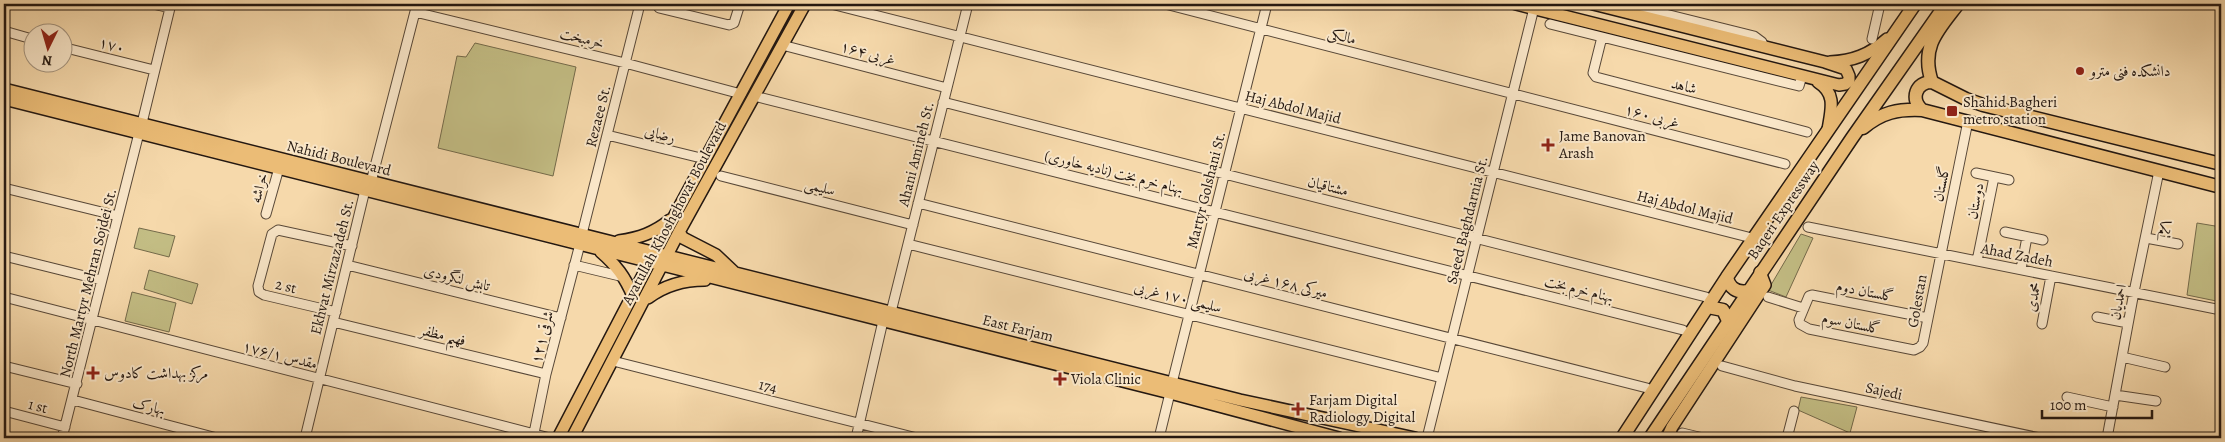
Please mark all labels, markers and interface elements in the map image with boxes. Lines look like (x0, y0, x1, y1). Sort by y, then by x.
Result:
north arrow (22, 22, 72, 72)
street label: خرمبخت (558, 23, 606, 53)
street label: مالکی (1325, 23, 1359, 50)
street label: ۱۷۰ (97, 32, 127, 58)
street label: ۱۶۴ غربی (838, 36, 898, 71)
text: N (41, 51, 53, 70)
place label: دانشکده فنی مترو (2088, 61, 2171, 82)
marker: دانشکده فنی مترو (2074, 65, 2086, 77)
street label: شاهد (1669, 73, 1699, 99)
street label: Rezaee St. (581, 83, 615, 149)
street label: Haj Abdol Majid (1243, 85, 1344, 129)
place label: Shahid Bagheri metro station (1963, 92, 2057, 129)
street label: Ahani Amineh St. (893, 99, 939, 210)
street label: ۱۶۰ غربی (1622, 99, 1682, 134)
marker: Shahid Bagheri metro station (1945, 104, 1959, 118)
street label: Ayatullah Khoshghovat Boulevard (617, 117, 731, 309)
street label: رضایی (643, 121, 677, 147)
place label: Jame Banovan Arash (1558, 126, 1646, 163)
street label: Martyr Golshani St. (1182, 129, 1230, 251)
street label: Nahidi Boulevard (285, 135, 394, 181)
marker: Jame Banovan Arash (1541, 138, 1555, 152)
street label: بهنام خرم بخت (نادیه خاوری) (1042, 145, 1185, 202)
street label: Saeed Baghdarnia St. (1441, 154, 1493, 286)
street label: Baqeri Expressway (1742, 156, 1824, 263)
street label: گلستان (1927, 164, 1955, 204)
street label: خراشه (245, 171, 273, 205)
street label: مشتاقیان (1305, 171, 1351, 201)
street label: سلیمی (802, 174, 837, 201)
street label: دوستان (1962, 181, 1988, 221)
street label: Haj Abdol Majid (1635, 185, 1736, 229)
street label: North Martyr Mehran Sojdei St. (55, 186, 121, 380)
street label: Ekhvat Mirzazadeh St. (305, 197, 359, 337)
street label: یکم (2156, 217, 2175, 243)
street label: Ahad Zadeh (1978, 238, 2055, 272)
street label: تابش لنگرودی (422, 260, 492, 296)
street label: میرکی ۱۶۸ غربی (1242, 263, 1330, 304)
street label: بهنام خرم بخت (1542, 271, 1616, 310)
street label: Golestan (1902, 273, 1932, 329)
street label: 2 st (273, 274, 299, 298)
street label: سلیمی ۱۷۰ غربی (1132, 276, 1224, 319)
street label: گلستان دوم (1834, 276, 1896, 309)
street label: محمدی (2020, 280, 2046, 313)
street label: احمدیان (2105, 282, 2131, 322)
street label: گلستان سوم (1819, 308, 1882, 341)
street label: ۱۲۱ شرقی (526, 309, 558, 365)
street label: East Farjam (980, 310, 1056, 347)
street label: فهیم مظفر (415, 319, 468, 355)
street label: مقدس ۱۷۶/۱ (240, 336, 320, 374)
place label: مرکز بهداشت کادوس (104, 363, 208, 384)
marker: مرکز بهداشت کادوس (86, 366, 100, 380)
place label: Viola Clinic (1070, 369, 1141, 389)
marker: Viola Clinic (1053, 372, 1067, 386)
street label: 174 (757, 374, 779, 398)
street label: Sajedi (1864, 377, 1904, 405)
scale bar (2042, 387, 2152, 419)
place label: Farjam Digital Radiology Digital (1309, 390, 1415, 427)
street label: بهارک (130, 392, 168, 420)
street label: 1 st (26, 394, 50, 418)
text: 100 m (2050, 395, 2087, 415)
marker: Farjam Digital Radiology Digital (1291, 402, 1305, 416)

